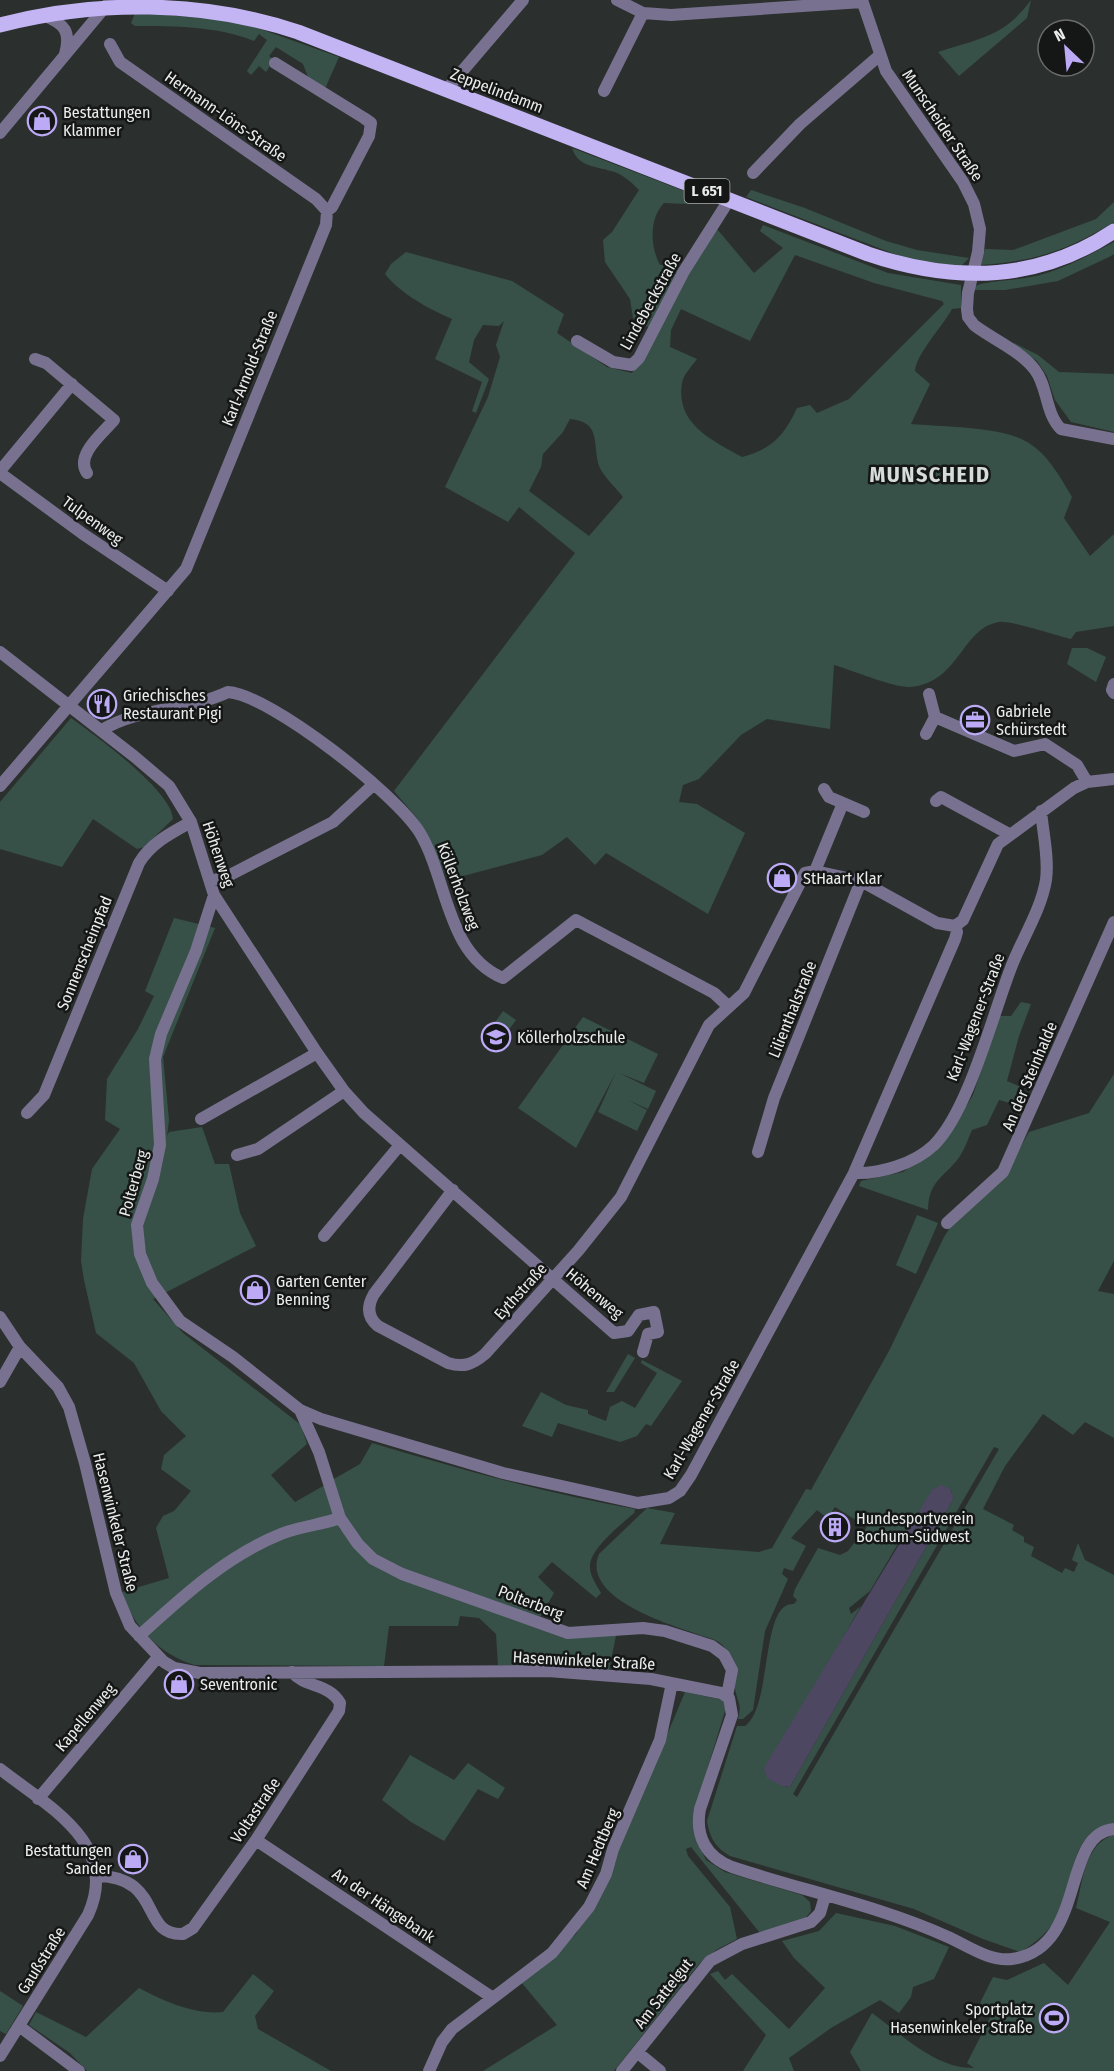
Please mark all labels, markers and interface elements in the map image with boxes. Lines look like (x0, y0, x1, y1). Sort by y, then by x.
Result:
north arrow (1036, 18, 1096, 78)
text: N (1051, 24, 1068, 46)
street label: Zeppelindamm (448, 64, 546, 117)
street label: Munscheider Straße (898, 66, 987, 185)
street label: Hermann-Löns-Straße (161, 67, 290, 166)
place label: Bestattungen Klammer (63, 103, 150, 140)
shop icon: Bestattungen Klammer (26, 105, 58, 137)
road number: L 651 (684, 179, 730, 203)
street label: Lindebeckstraße (616, 249, 685, 353)
street label: Karl-Arnold-Straße (218, 308, 281, 429)
district label: MUNSCHEID (869, 461, 991, 488)
street label: Tulpenweg (59, 492, 127, 549)
place label: Griechisches Restaurant Pigi (123, 686, 222, 723)
restaurant icon: Griechisches Restaurant Pigi (86, 688, 118, 720)
place label: Gabriele Schürstedt (996, 702, 1067, 739)
office icon: Gabriele Schürstedt (959, 704, 991, 736)
street label: Höhenweg (198, 819, 239, 890)
street label: Köllerholzweg (433, 840, 484, 933)
shop icon: StHaart Klar (766, 862, 798, 894)
place label: StHaart Klar (803, 869, 882, 888)
street label: Sonnenscheinpfad (53, 893, 116, 1013)
street label: Karl-Wagener-Straße (942, 951, 1009, 1084)
street label: Lilienthalstraße (764, 958, 821, 1060)
street label: An der Steinhalde (998, 1019, 1061, 1134)
school or university icon: Köllerholzschule (480, 1021, 512, 1053)
place label: Köllerholzschule (517, 1028, 626, 1047)
street label: Polterberg (115, 1147, 152, 1219)
street label: Eythstraße (490, 1259, 551, 1323)
street label: Höhenweg (562, 1264, 627, 1323)
place label: Garten Center Benning (276, 1272, 367, 1309)
shop icon: Garten Center Benning (239, 1274, 271, 1306)
street label: Karl-Wagener-Straße (659, 1356, 744, 1483)
street label: Hasenwinkeler Straße (89, 1451, 142, 1594)
place label: Hundesportverein Bochum-Südwest (856, 1509, 974, 1546)
building icon: Hundesportverein Bochum-Südwest (819, 1511, 851, 1543)
street label: Polterberg (496, 1581, 567, 1624)
street label: Hasenwinkeler Straße (512, 1647, 656, 1674)
shop icon: Seventronic (163, 1668, 195, 1700)
place label: Seventronic (200, 1675, 277, 1694)
street label: Kapellenweg (51, 1679, 120, 1755)
street label: Voltastraße (227, 1774, 284, 1847)
street label: Am Hedtberg (572, 1805, 623, 1891)
place label: Bestattungen Sander (25, 1841, 112, 1878)
shop icon: Bestattungen Sander (117, 1843, 149, 1875)
street label: An der Hängebank (329, 1864, 439, 1947)
street label: Gaußstraße (13, 1923, 70, 1997)
street label: Am Sattelgut (630, 1954, 697, 2032)
place label: Sportplatz Hasenwinkeler Straße (890, 2000, 1033, 2037)
sports icon: Sportplatz Hasenwinkeler Straße (1038, 2002, 1070, 2034)

